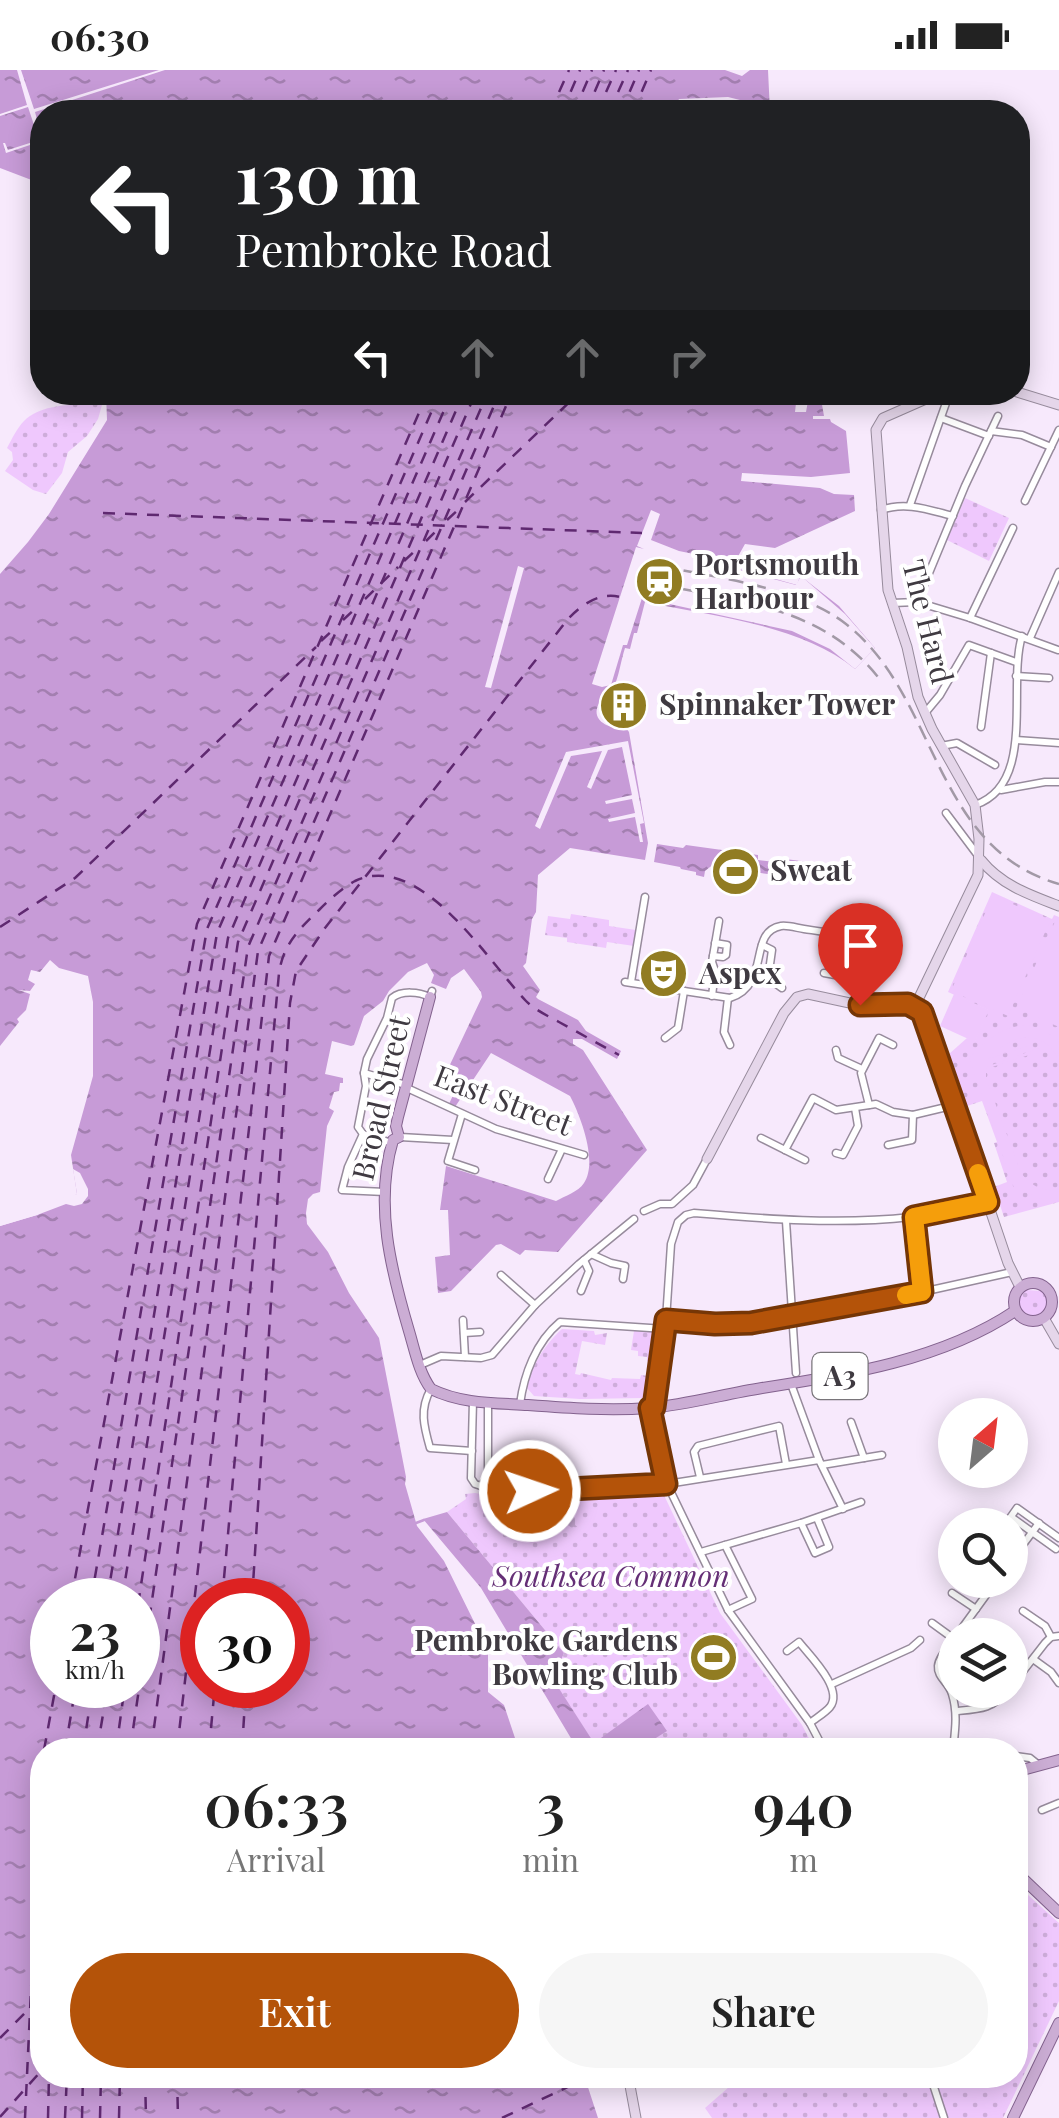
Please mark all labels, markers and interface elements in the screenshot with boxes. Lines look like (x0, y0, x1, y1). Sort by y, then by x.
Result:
text: 06:30 (50, 10, 150, 61)
text: 130 m (235, 128, 420, 222)
icon: left (70, 140, 200, 270)
text: Pembroke Road (235, 218, 552, 278)
icon: left (345, 330, 400, 385)
icon: ahead (450, 330, 505, 385)
icon: ahead (555, 330, 610, 385)
icon: right (660, 330, 715, 385)
place label: Portsmouth Harbour (694, 543, 859, 617)
street label: The Hard (894, 555, 964, 688)
station icon: Portsmouth Harbour (633, 556, 685, 608)
building icon: Spinnaker Tower (598, 679, 650, 731)
place label: Spinnaker Tower (659, 683, 895, 723)
sports icon: Sweat (709, 845, 761, 897)
place label: Sweat (770, 849, 852, 889)
pin (818, 903, 903, 1006)
icon: arrive (833, 918, 888, 973)
theatre icon: Aspex (638, 948, 690, 1000)
place label: Aspex (698, 952, 783, 992)
street label: Broad Street (342, 1011, 419, 1184)
street label: East Street (429, 1055, 579, 1144)
road number: A3 (812, 1353, 868, 1399)
north arrow (938, 1398, 1028, 1488)
map controls (938, 1398, 1028, 1708)
position arrow (478, 1439, 582, 1543)
button: search (938, 1508, 1028, 1598)
park label: Southsea Common (491, 1555, 730, 1595)
speed limit sign: 30 (180, 1578, 310, 1708)
text: 23 (70, 1597, 120, 1664)
button: layers (938, 1618, 1028, 1708)
place label: Pembroke Gardens Bowling Club (414, 1619, 678, 1693)
sports icon: Pembroke Gardens Bowling Club (687, 1632, 739, 1684)
text: km/h (65, 1652, 125, 1685)
text: 06:33 (204, 1762, 348, 1842)
text: 3 (537, 1762, 565, 1842)
text: 940 (753, 1762, 854, 1842)
text: Arrival (227, 1837, 325, 1880)
text: min (522, 1837, 579, 1880)
text: m (789, 1837, 818, 1880)
button: Exit (70, 1953, 519, 2068)
button: Share (539, 1953, 988, 2068)

